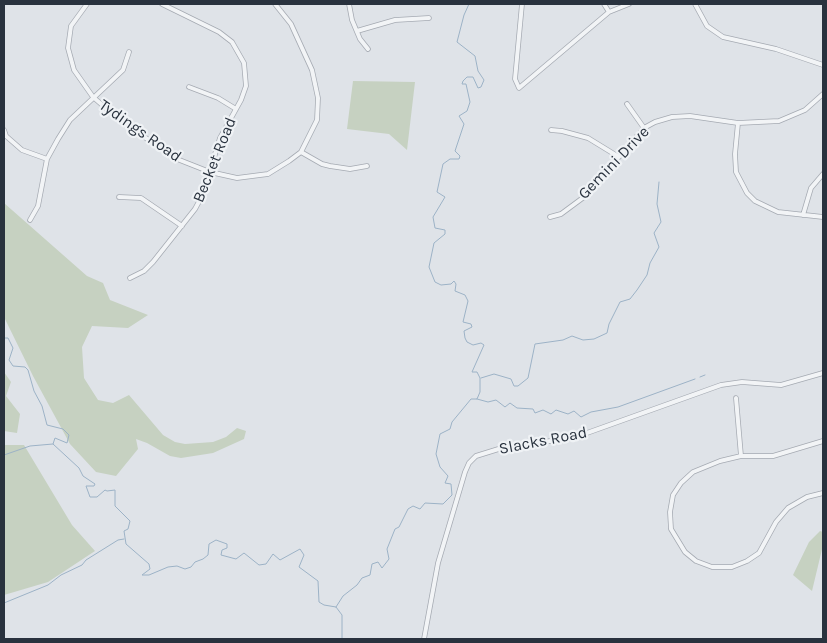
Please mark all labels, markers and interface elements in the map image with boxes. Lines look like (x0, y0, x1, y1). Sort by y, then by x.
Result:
street label: Tydings Road (95, 96, 185, 166)
street label: Becket Road (189, 115, 241, 205)
street label: Gemini Drive (574, 123, 654, 203)
street label: Slacks Road (497, 423, 589, 459)

